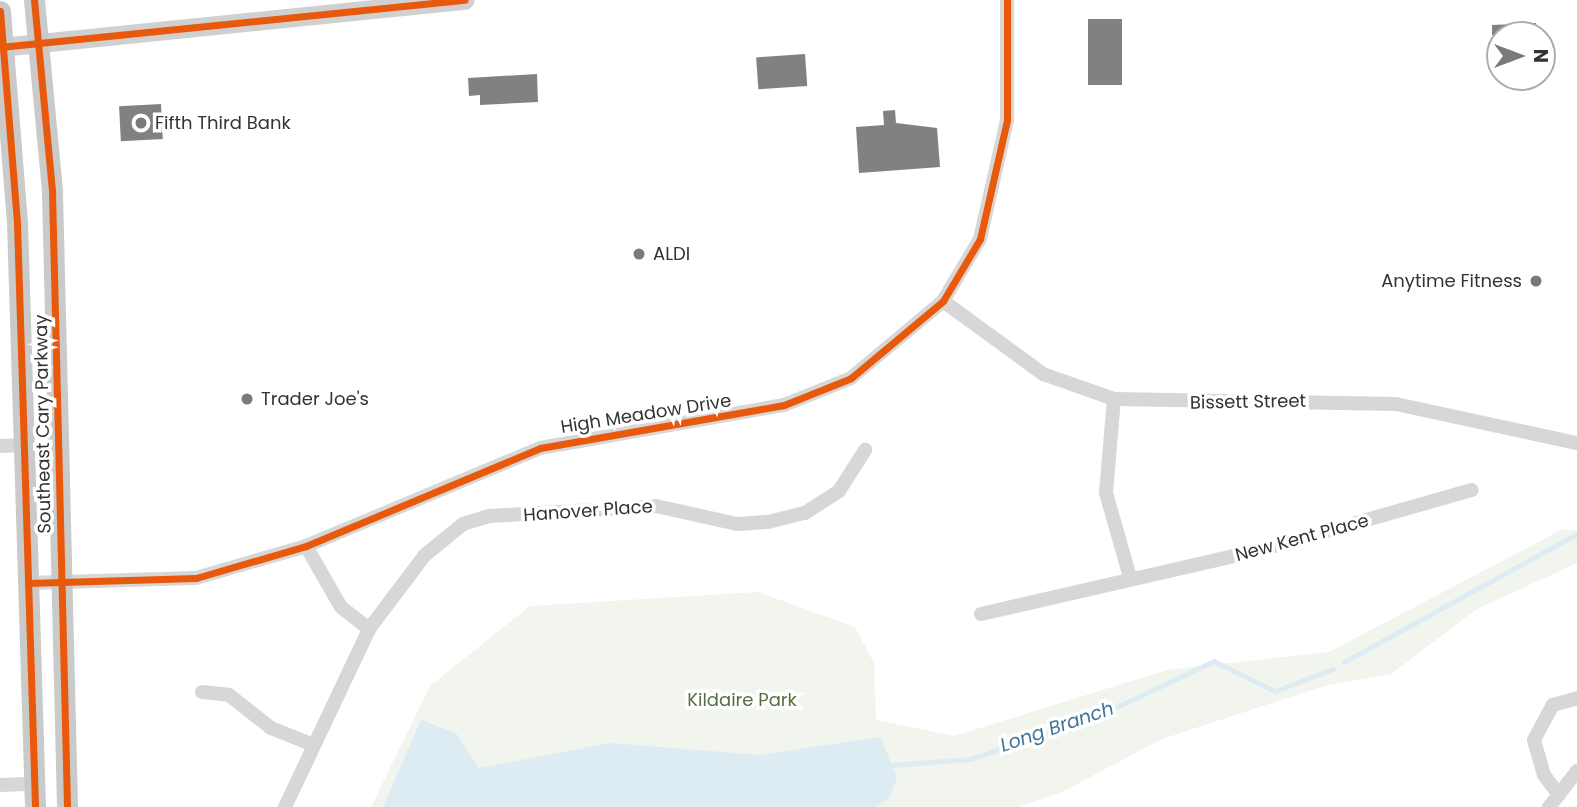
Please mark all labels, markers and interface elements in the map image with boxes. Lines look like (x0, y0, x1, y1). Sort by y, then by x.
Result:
north arrow (1486, 21, 1556, 91)
text: N (1527, 49, 1554, 63)
place label: Fifth Third Bank (155, 112, 291, 134)
marker: Fifth Third Bank (133, 115, 149, 131)
place label: ALDI (653, 243, 690, 265)
marker: ALDI (631, 246, 647, 262)
place label: Anytime Fitness (1381, 270, 1522, 292)
marker: Anytime Fitness (1528, 273, 1544, 289)
street label: Southeast Cary Parkway (30, 314, 56, 534)
place label: Trader Joe's (261, 388, 369, 410)
street label: High Meadow Drive (559, 390, 733, 438)
street label: Bissett Street (1190, 390, 1306, 414)
marker: Trader Joe's (239, 391, 255, 407)
street label: Hanover Place (523, 496, 653, 526)
street label: New Kent Place (1233, 510, 1371, 566)
park label: Kildaire Park (687, 689, 797, 711)
water label: Long Branch (997, 697, 1117, 757)

